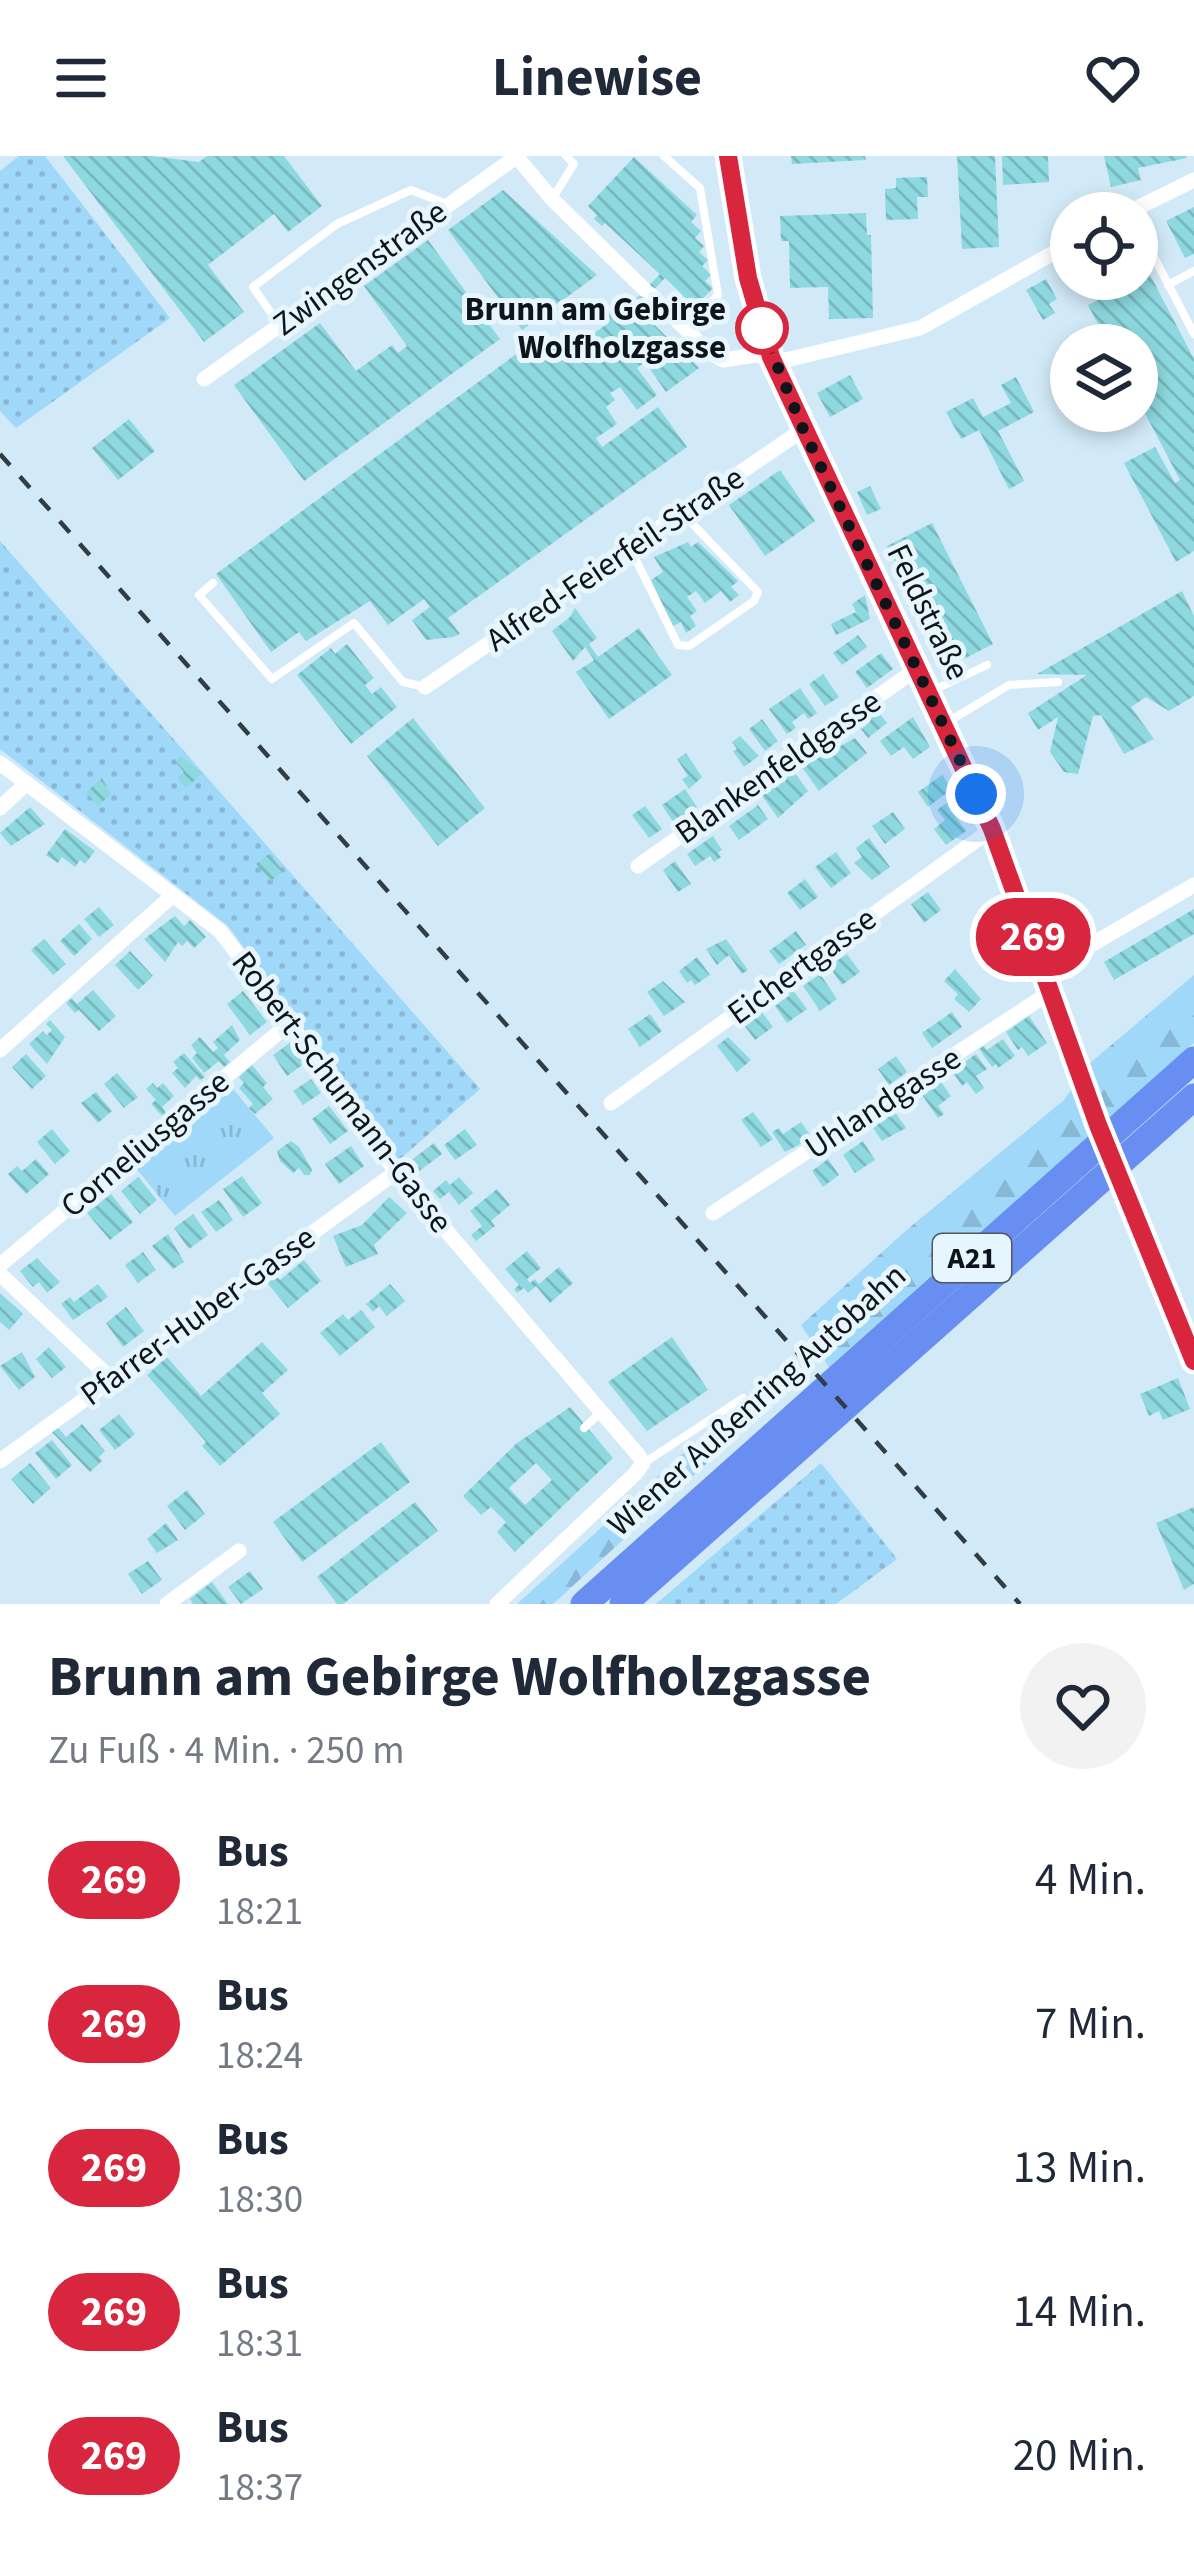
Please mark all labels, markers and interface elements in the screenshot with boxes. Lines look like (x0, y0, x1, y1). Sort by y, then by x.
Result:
text: Linewise (492, 40, 702, 117)
icon: menu (48, 45, 114, 111)
icon: heart (1080, 45, 1146, 111)
street label: Zwingenstraße (263, 189, 457, 347)
map controls (1050, 192, 1158, 432)
button: locate (1050, 192, 1158, 300)
place label: Brunn am Gebirge Wolfholzgasse (464, 286, 726, 371)
marker: Brunn am Gebirge Wolfholzgasse (737, 303, 787, 353)
button: layers (1050, 324, 1158, 432)
street label: Alfred-Feierfeil-Straße (476, 455, 754, 663)
street label: Feldstraße (875, 536, 981, 688)
street label: Blankenfeldgasse (665, 678, 891, 856)
your location (946, 764, 1006, 824)
street label: Eichertgasse (718, 896, 886, 1036)
line badge: 269 (964, 898, 1102, 976)
text: 269 (1000, 907, 1066, 967)
street label: Robert-Schumann-Gasse (220, 941, 464, 1243)
street label: Uhlandgasse (796, 1035, 970, 1171)
street label: Corneliusgasse (50, 1059, 240, 1229)
street label: Pfarrer-Huber-Gasse (71, 1215, 325, 1417)
road number: A21 (933, 1234, 1011, 1282)
street label: Wiener Außenring Autobahn (597, 1253, 917, 1547)
text: Brunn am Gebirge Wolfholzgasse (48, 1637, 871, 1718)
button: heart (1020, 1643, 1146, 1769)
text: Zu Fuß · 4 Min. · 250 m (48, 1723, 405, 1779)
text: Bus (216, 1820, 289, 1884)
text: 4 Min. (1035, 1848, 1146, 1912)
text: 269 (81, 1850, 147, 1910)
text: 18:21 (216, 1884, 303, 1940)
text: Bus (216, 1964, 289, 2028)
text: 7 Min. (1035, 1992, 1146, 2056)
text: 269 (81, 1994, 147, 2054)
text: 18:24 (216, 2028, 303, 2084)
text: Bus (216, 2108, 289, 2172)
text: 13 Min. (1013, 2136, 1146, 2200)
text: 269 (81, 2138, 147, 2198)
text: 18:30 (216, 2172, 303, 2228)
text: Bus (216, 2252, 289, 2316)
text: 14 Min. (1013, 2280, 1146, 2344)
text: 269 (81, 2282, 147, 2342)
text: 18:31 (216, 2316, 303, 2372)
text: Bus (216, 2396, 289, 2460)
text: 20 Min. (1013, 2424, 1146, 2488)
text: 269 (81, 2426, 147, 2486)
text: 18:37 (216, 2460, 303, 2516)

